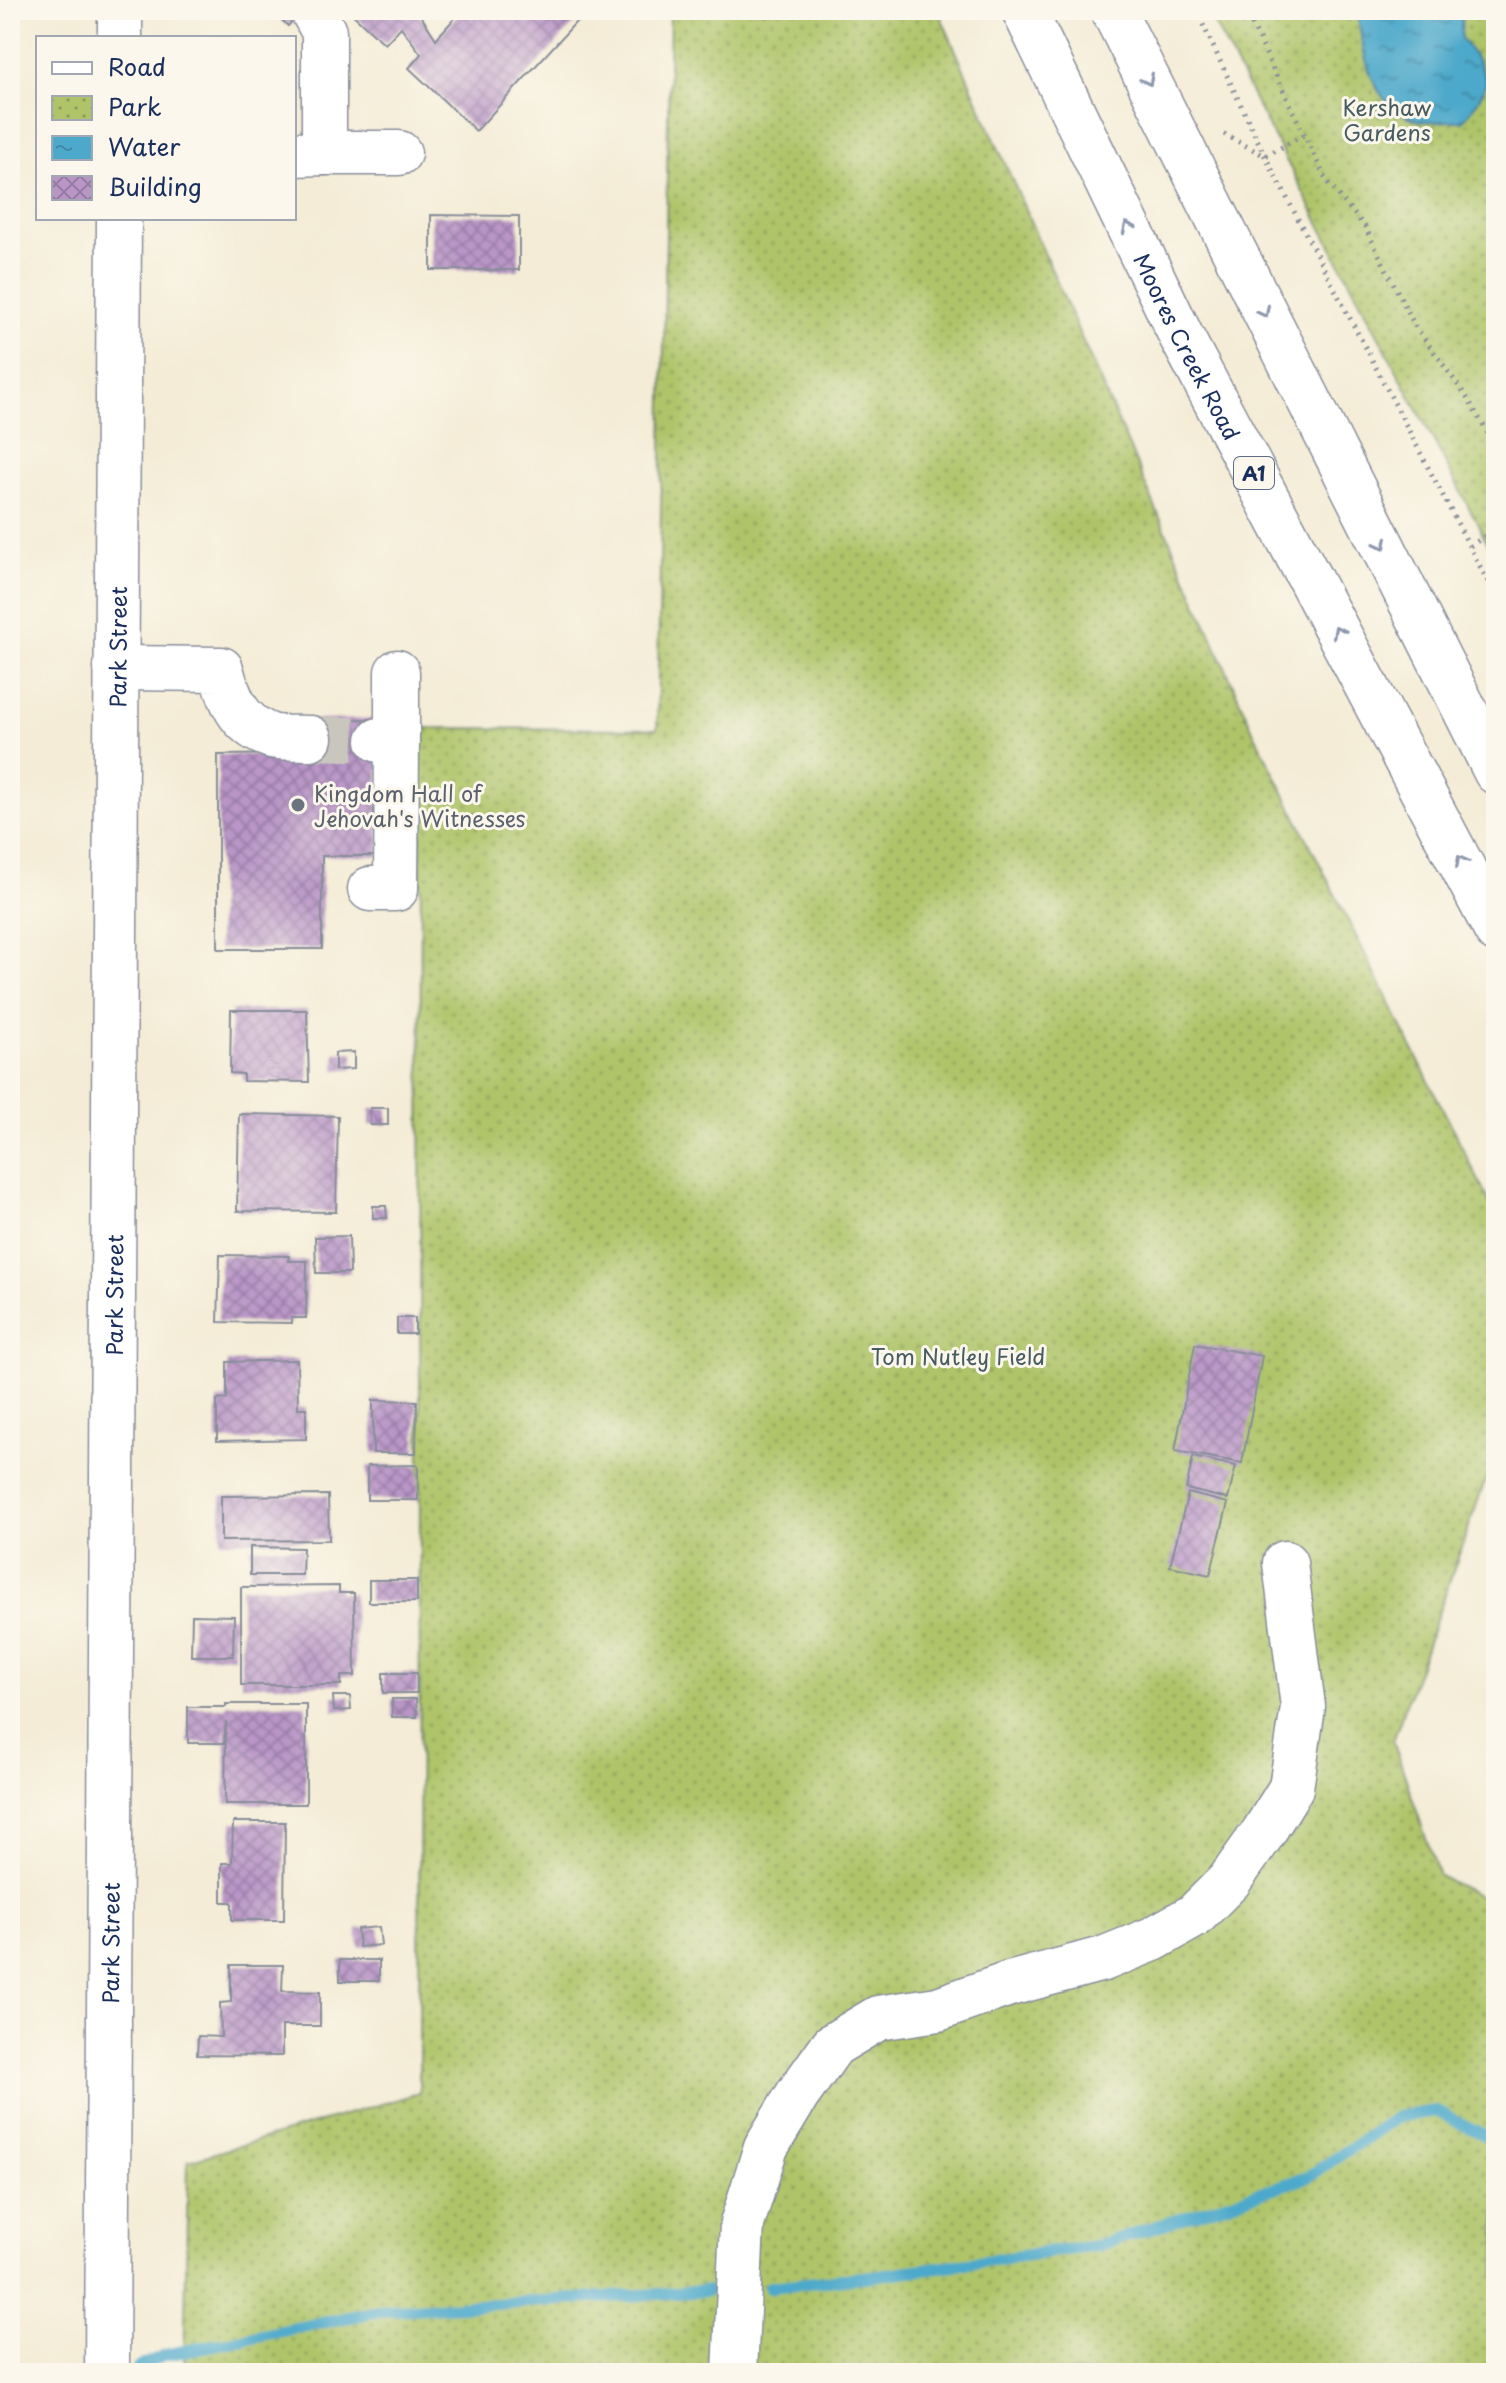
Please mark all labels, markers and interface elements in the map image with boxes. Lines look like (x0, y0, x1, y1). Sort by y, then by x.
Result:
legend (36, 36, 296, 220)
text: Road (108, 48, 166, 84)
one-way arrow (1138, 71, 1154, 86)
text: Park (108, 88, 162, 124)
park label: Kershaw Gardens (1343, 90, 1431, 148)
text: Water (108, 128, 181, 164)
text: Building (108, 168, 202, 204)
one-way arrow (1122, 220, 1138, 235)
street label: Moores Creek Road (1127, 247, 1250, 446)
one-way arrow (1255, 304, 1270, 319)
road number: A1 (1234, 457, 1274, 489)
one-way arrow (1372, 536, 1387, 551)
street label: Park Street (100, 586, 133, 708)
one-way arrow (1333, 625, 1348, 640)
place label: Kingdom Hall of Jehovah's Witnesses (314, 776, 526, 834)
marker: Kingdom Hall of Jehovah's Witnesses (289, 796, 307, 814)
one-way arrow (1455, 854, 1470, 869)
street label: Park Street (96, 1234, 130, 1356)
park label: Tom Nutley Field (871, 1339, 1045, 1372)
street label: Park Street (93, 1882, 126, 2004)

